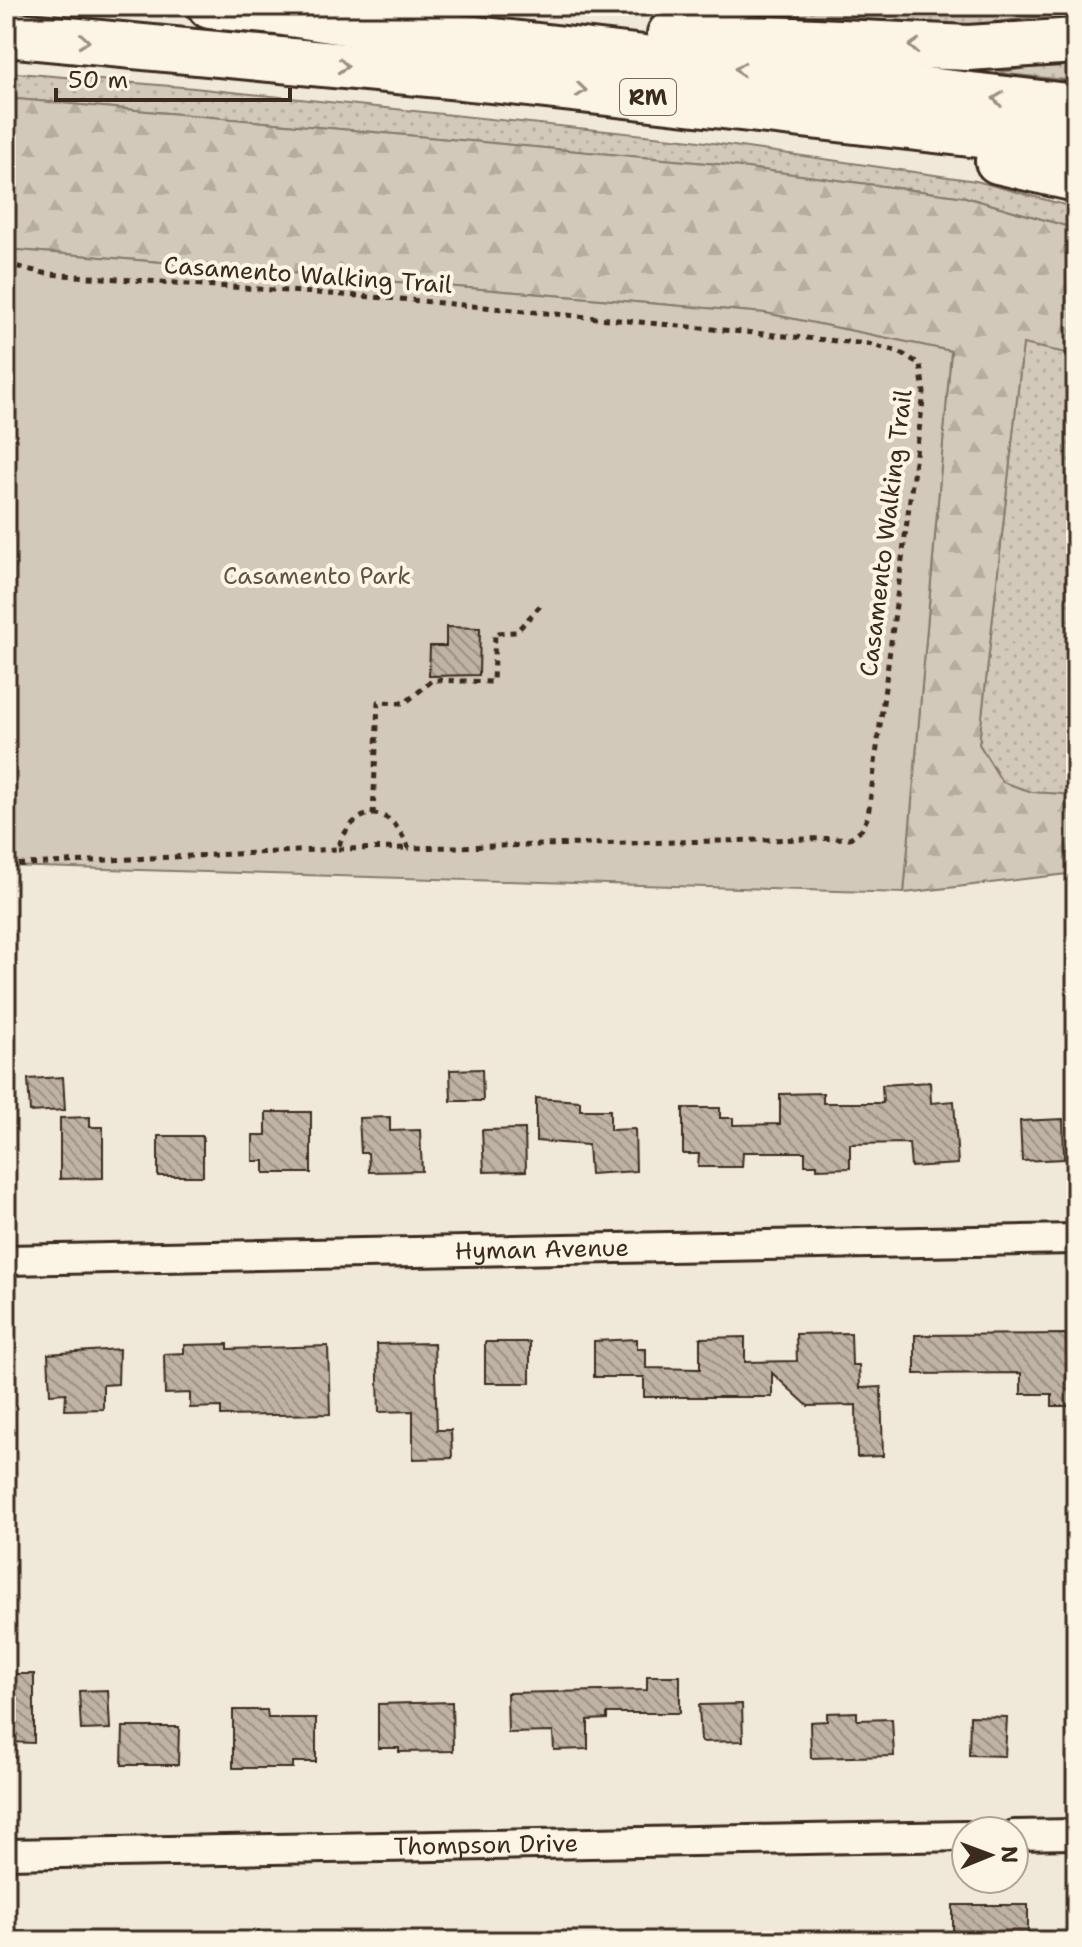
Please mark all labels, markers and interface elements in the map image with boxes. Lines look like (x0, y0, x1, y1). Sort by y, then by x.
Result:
one-way arrow (78, 33, 91, 50)
one-way arrow (907, 38, 920, 55)
scale bar (56, 52, 290, 102)
one-way arrow (336, 57, 349, 74)
one-way arrow (733, 61, 746, 78)
text: 50 m (68, 64, 128, 96)
road number: RM (620, 79, 676, 115)
one-way arrow (575, 81, 588, 98)
one-way arrow (992, 91, 1005, 108)
street label: Casamento Walking Trail (163, 249, 454, 301)
street label: Casamento Walking Trail (853, 387, 920, 678)
park label: Casamento Park (223, 560, 411, 592)
street label: Hyman Avenue (454, 1232, 629, 1267)
north arrow (950, 1815, 1030, 1895)
street label: Thompson Drive (393, 1827, 579, 1863)
text: N (995, 1846, 1024, 1864)

